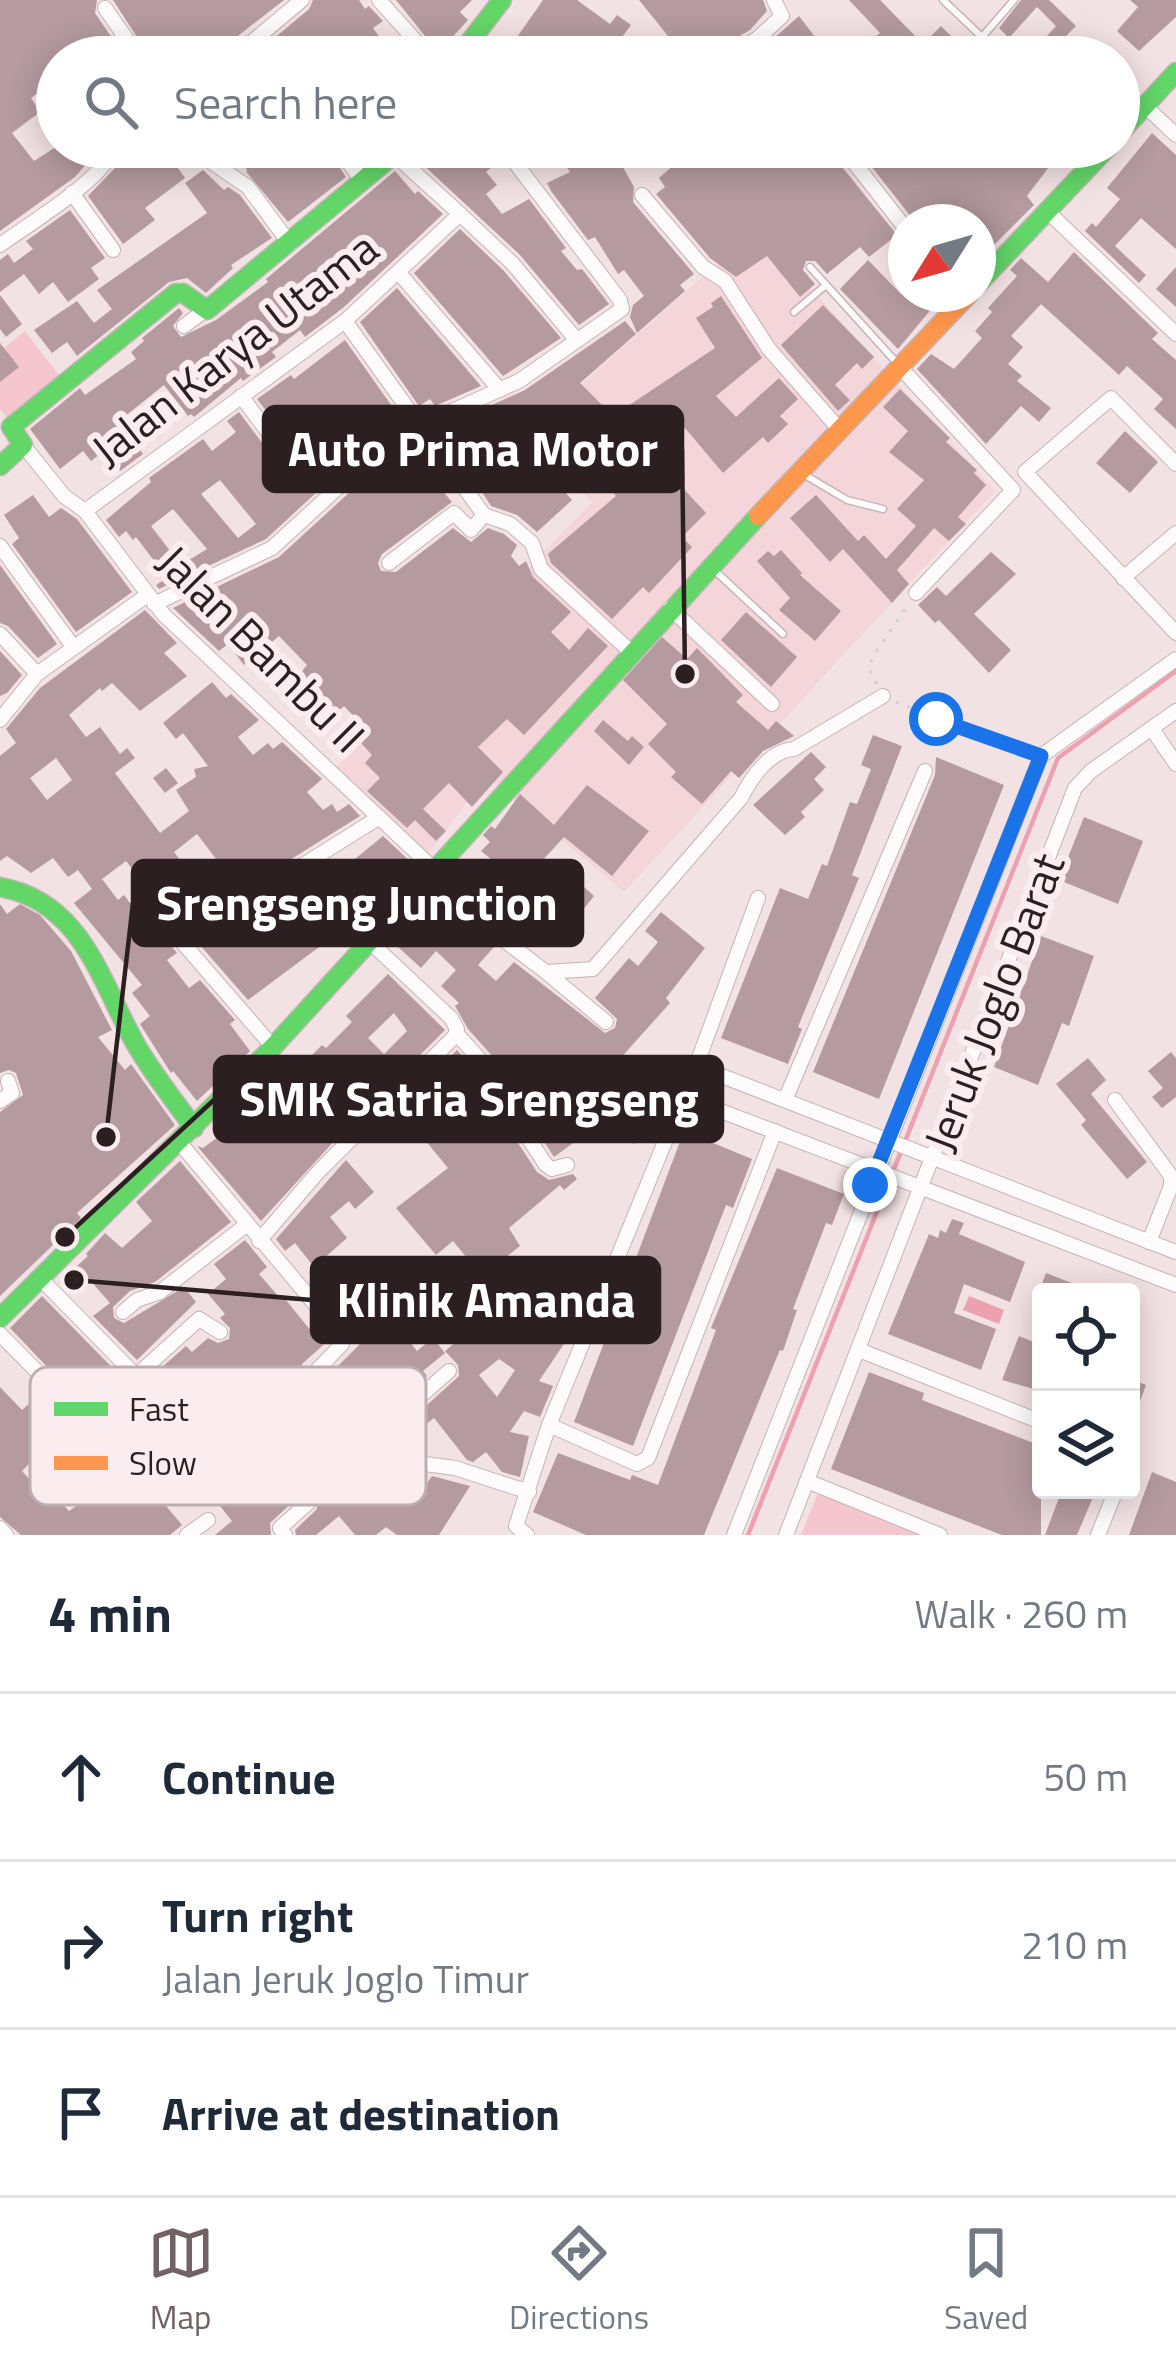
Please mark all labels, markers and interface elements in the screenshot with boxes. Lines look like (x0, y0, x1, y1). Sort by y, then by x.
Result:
search box (36, 36, 1140, 168)
text: Search here (174, 68, 397, 136)
icon: search (78, 69, 144, 135)
north arrow (888, 204, 996, 312)
street label: Jalan Karya Utama (76, 214, 392, 482)
callout: Auto Prima Motor (264, 407, 682, 491)
text: Auto Prima Motor (288, 412, 658, 485)
street label: Jalan Bambu II (142, 528, 382, 768)
route start (909, 692, 963, 746)
street label: Jeruk Joglo Barat (905, 843, 1081, 1161)
callout: Srengseng Junction (133, 861, 582, 945)
text: Srengseng Junction (156, 866, 558, 939)
callout: SMK Satria Srengseng (215, 1057, 722, 1141)
text: SMK Satria Srengseng (239, 1062, 699, 1135)
route end (843, 1158, 897, 1212)
callout: Klinik Amanda (312, 1258, 659, 1342)
text: Klinik Amanda (336, 1263, 636, 1336)
map controls (1032, 1283, 1140, 1499)
button: locate (1032, 1283, 1140, 1391)
legend (30, 1367, 426, 1505)
text: Fast (129, 1384, 189, 1434)
button: layers (1032, 1391, 1140, 1499)
text: Slow (129, 1438, 197, 1488)
text: 4 min (48, 1574, 172, 1652)
text: Walk · 260 m (914, 1584, 1128, 1643)
text: Continue (162, 1743, 336, 1811)
icon: ahead (48, 1744, 114, 1810)
text: 50 m (1043, 1747, 1128, 1806)
text: Turn right (162, 1881, 353, 1949)
icon: right (48, 1912, 114, 1978)
text: 210 m (1021, 1915, 1128, 1974)
text: Jalan Jeruk Joglo Timur (162, 1949, 529, 2008)
text: Arrive at destination (162, 2079, 560, 2147)
icon: arrive (48, 2080, 114, 2146)
tab: Map (148, 2220, 214, 2342)
tab: Directions (509, 2220, 649, 2342)
tab: Saved (944, 2220, 1028, 2342)

